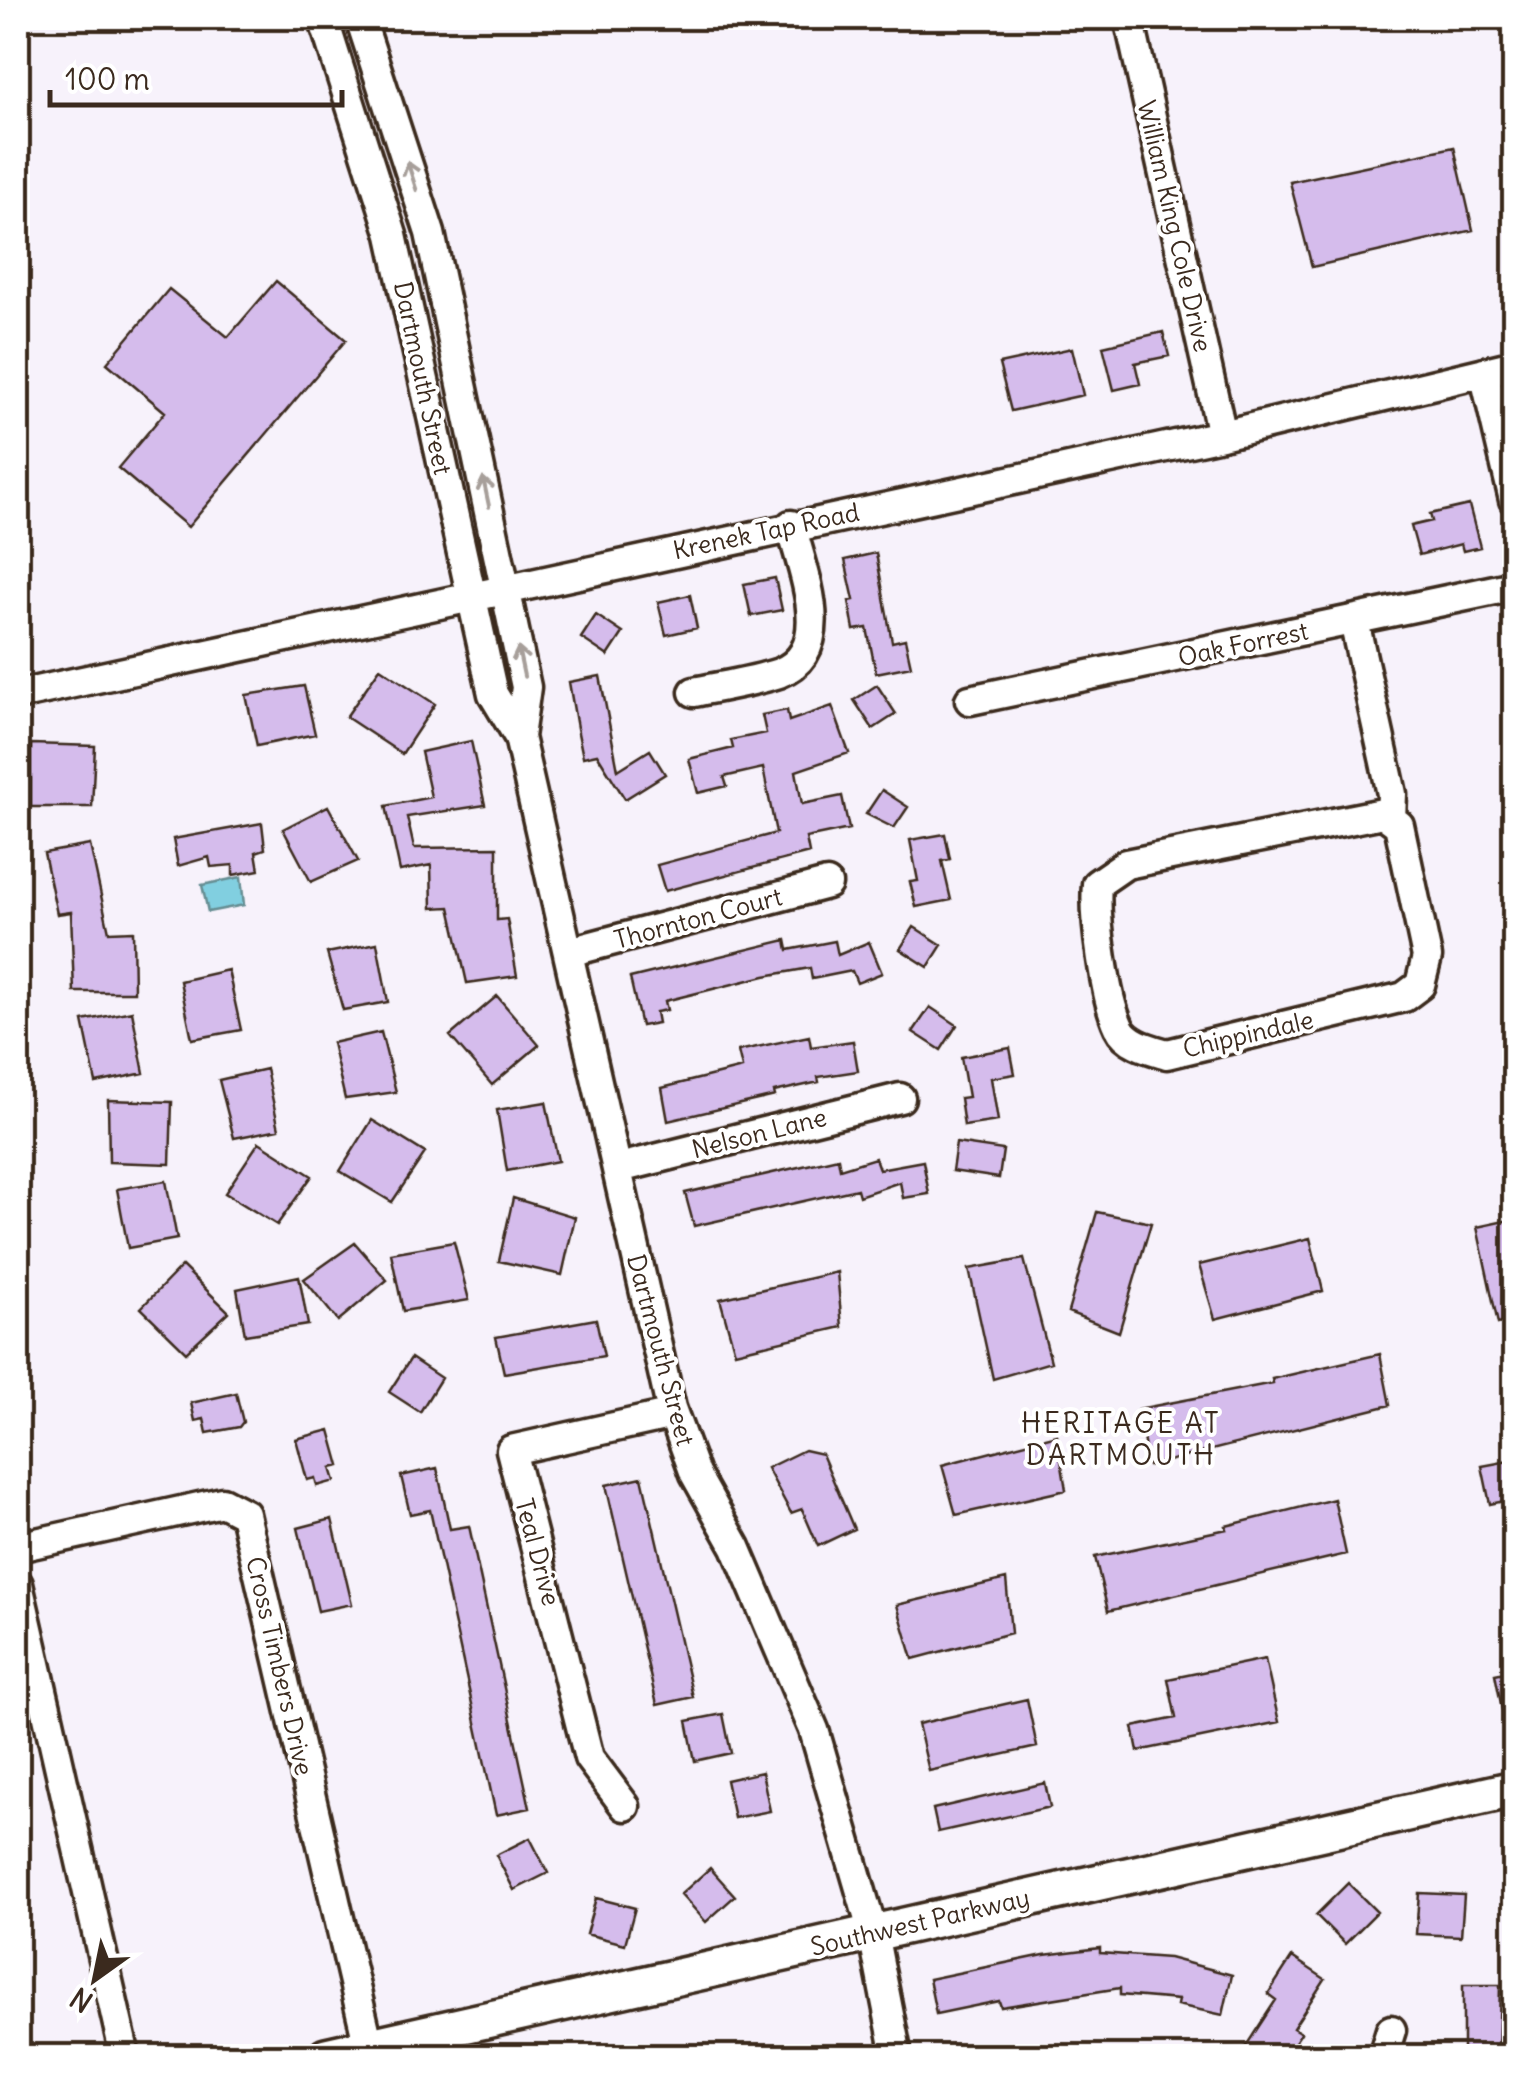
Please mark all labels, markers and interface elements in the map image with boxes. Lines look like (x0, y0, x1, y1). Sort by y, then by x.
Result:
scale bar (50, 45, 342, 107)
text: 100 m (65, 60, 150, 98)
street label: William King Cole Drive (1130, 97, 1220, 355)
one-way arrow (402, 161, 420, 192)
street label: Dartmouth Street (387, 278, 459, 478)
one-way arrow (475, 477, 494, 509)
street label: Krenek Tap Road (670, 496, 862, 566)
street label: Oak Forrest (1175, 615, 1311, 673)
one-way arrow (511, 647, 530, 679)
street label: Thornton Court (611, 880, 785, 956)
street label: Chippindale (1180, 1003, 1316, 1065)
street label: Nelson Lane (688, 1101, 830, 1165)
street label: Dartmouth Street (620, 1251, 702, 1449)
district label: HERITAGE AT DARTMOUTH (1021, 1405, 1221, 1473)
street label: Teal Drive (508, 1495, 568, 1609)
street label: Cross Timbers Drive (239, 1553, 321, 1779)
street label: Southwest Parkway (807, 1881, 1033, 1963)
north arrow (45, 1929, 145, 2029)
text: N (63, 1980, 99, 2020)

